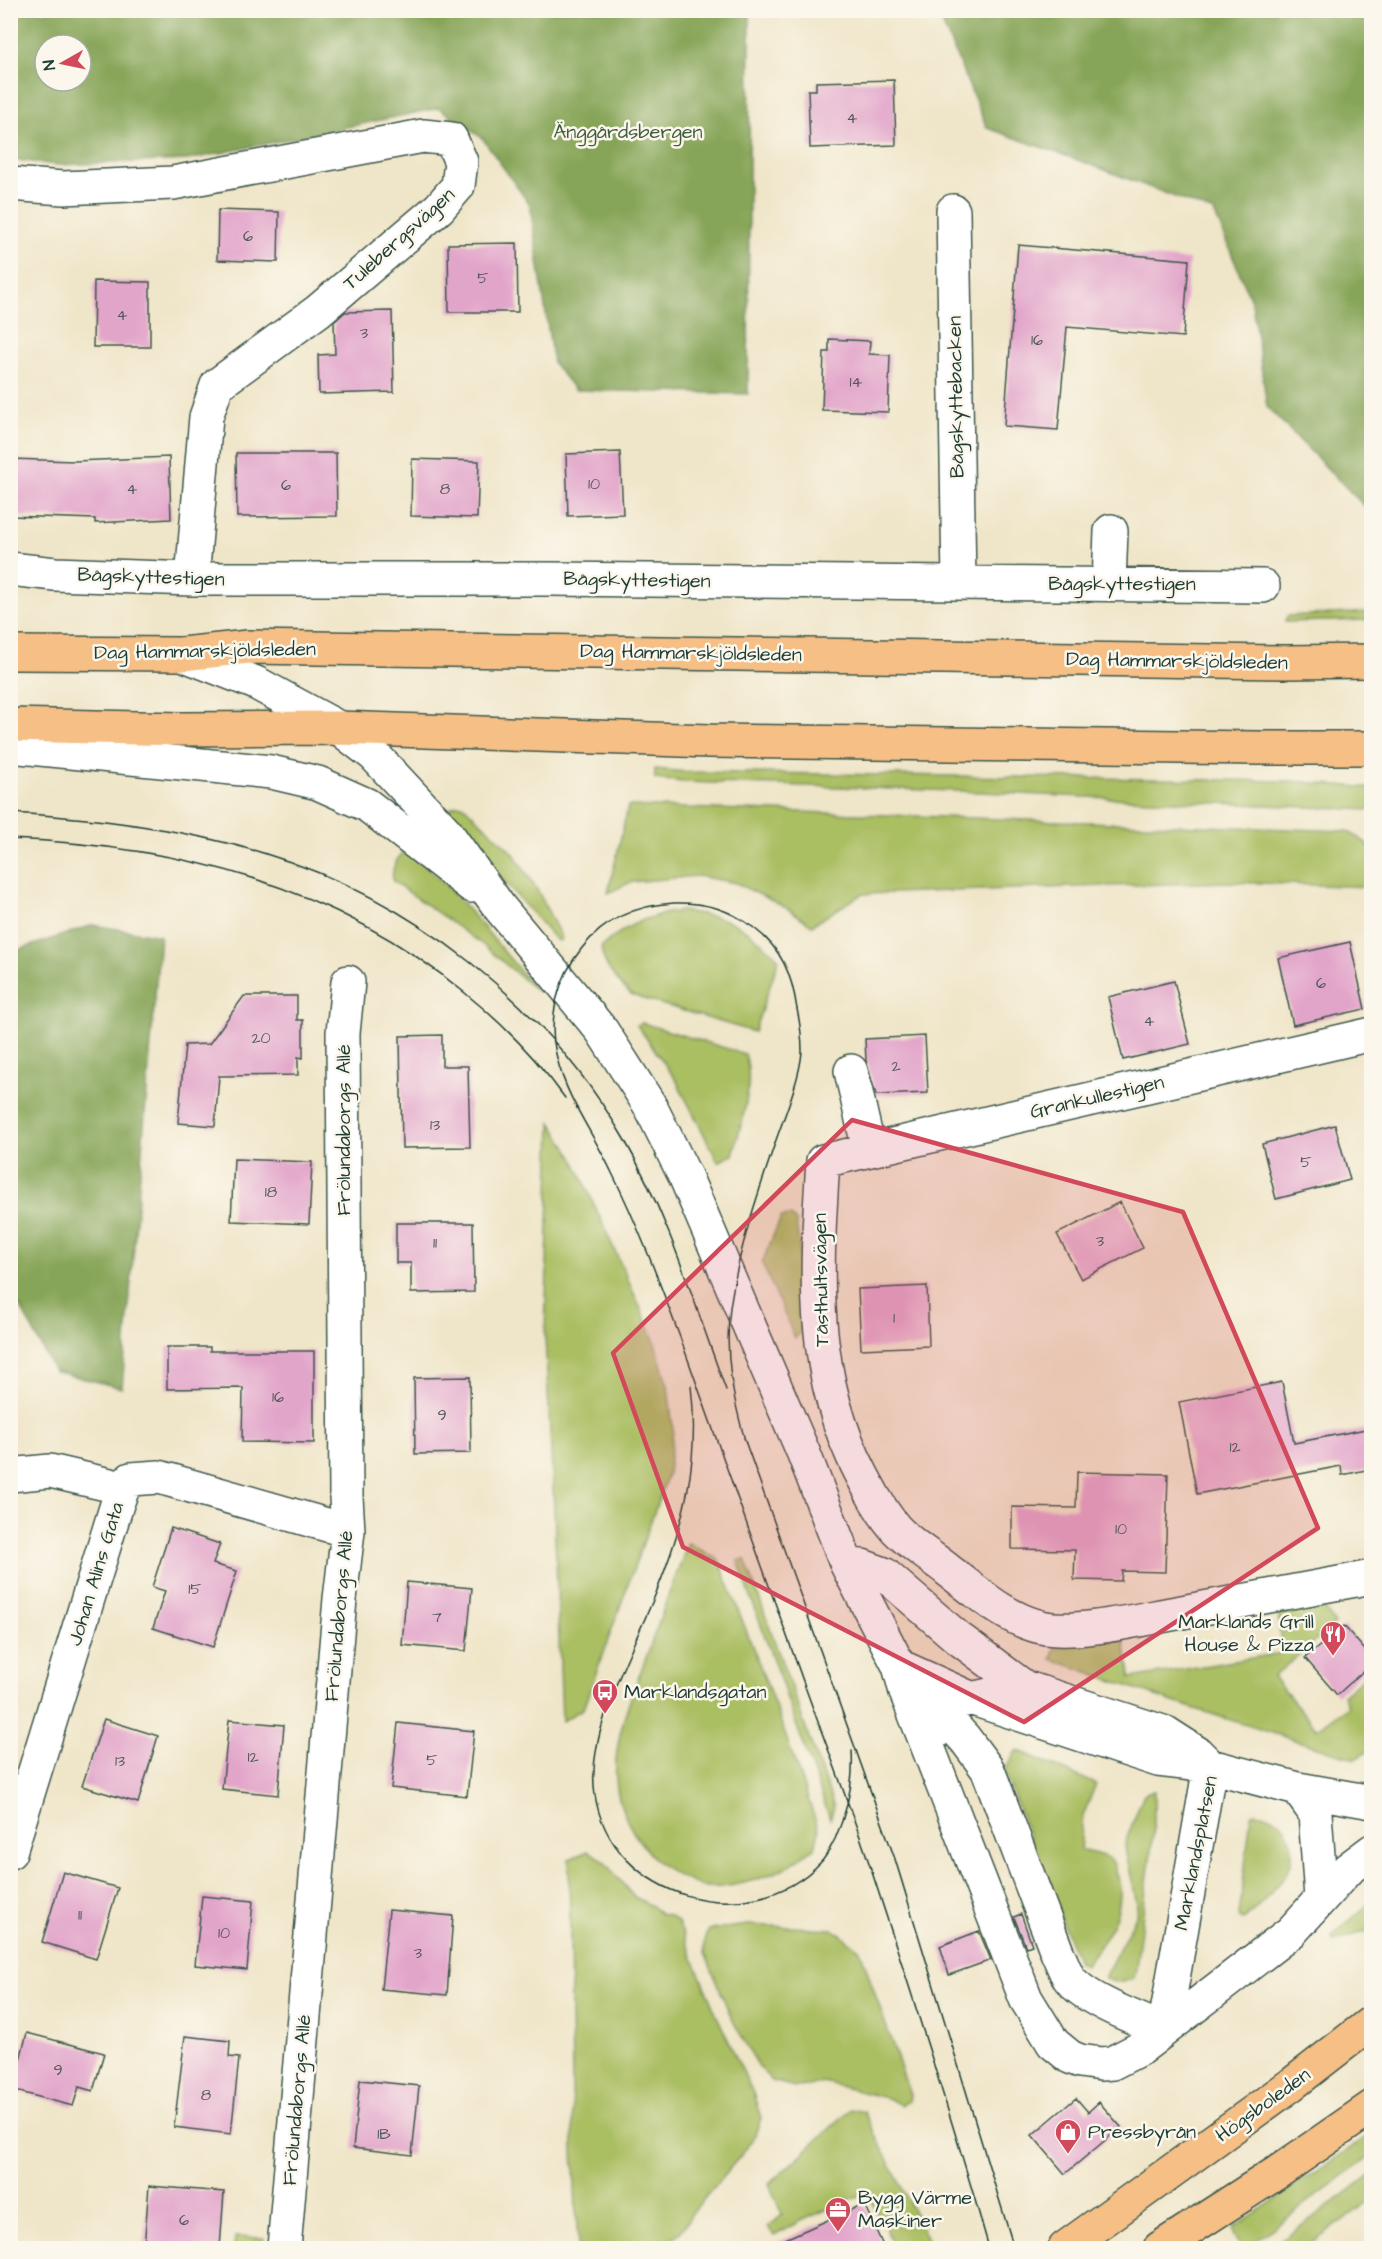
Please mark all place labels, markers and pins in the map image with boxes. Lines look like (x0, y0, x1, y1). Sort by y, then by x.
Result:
place label: Marklands Grill House & Pizza (1178, 1608, 1314, 1659)
restaurant icon: Marklands Grill House & Pizza (1318, 1619, 1348, 1657)
bus stop icon: Marklandsgatan (590, 1677, 620, 1715)
place label: Marklandsgatan (624, 1678, 766, 1707)
shop icon: Pressbyrån (1053, 2117, 1083, 2155)
place label: Pressbyrån (1088, 2118, 1196, 2147)
place label: Bygg Värme Maskiner (858, 2184, 972, 2235)
office icon: Bygg Värme Maskiner (823, 2195, 853, 2233)

